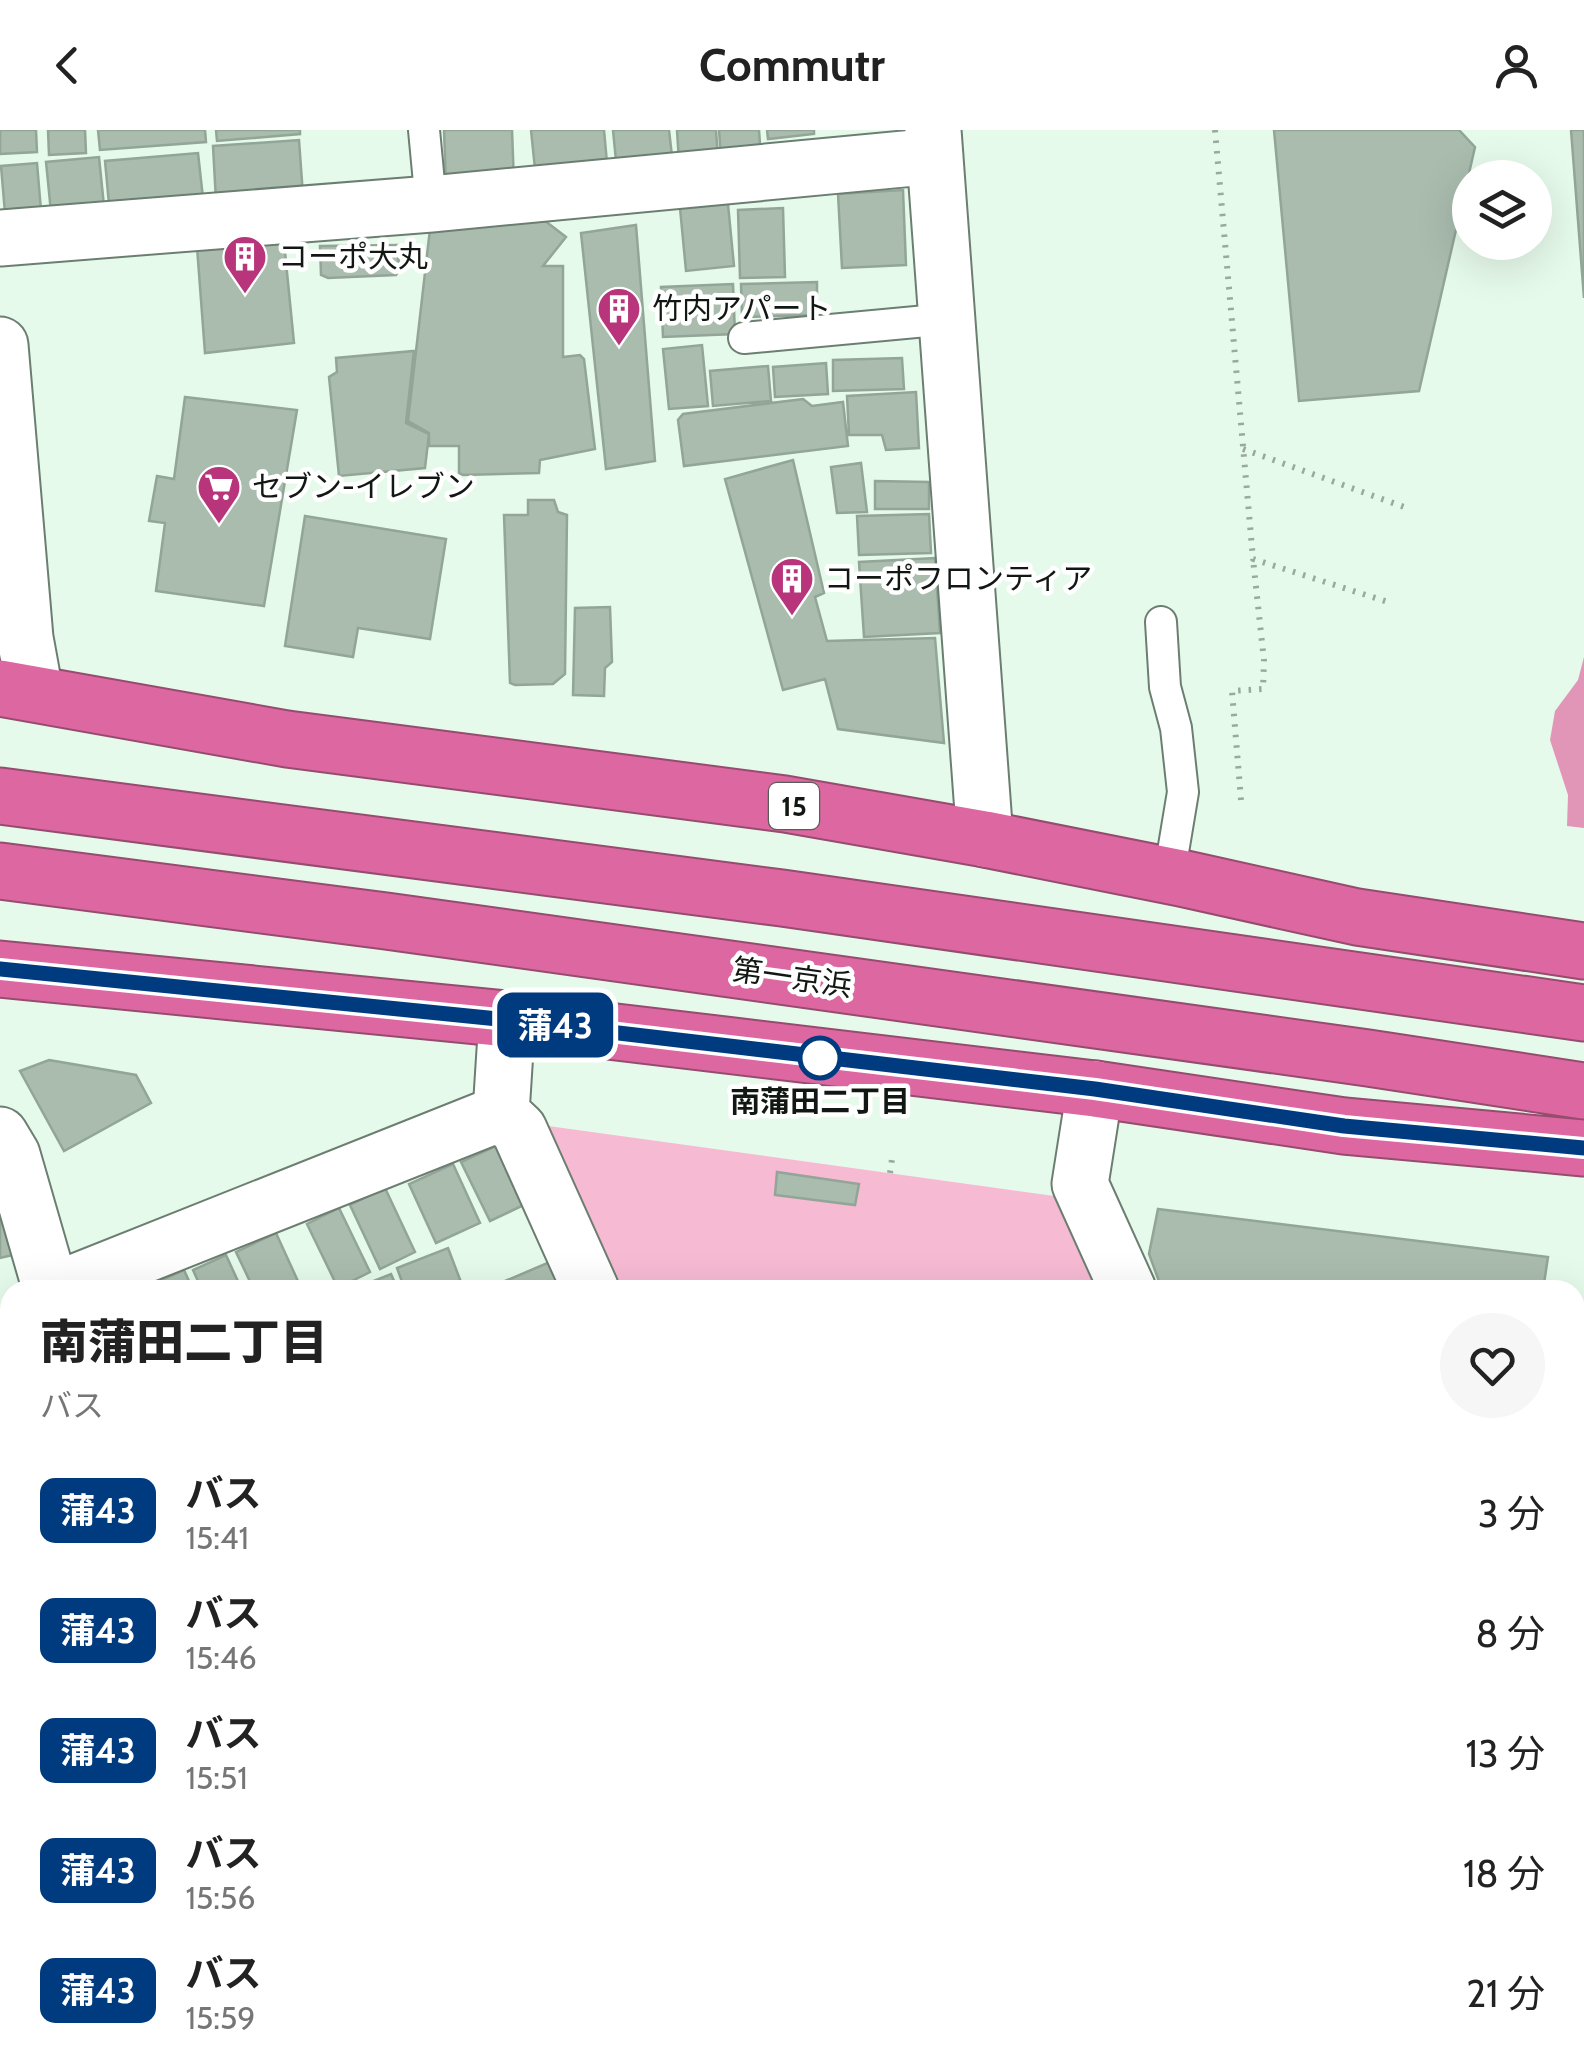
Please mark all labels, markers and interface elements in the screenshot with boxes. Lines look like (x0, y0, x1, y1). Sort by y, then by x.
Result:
icon: back (40, 38, 95, 93)
text: Commutr (699, 38, 885, 92)
icon: person (1489, 38, 1544, 93)
map controls (1452, 160, 1552, 260)
button: layers (1452, 160, 1552, 260)
building icon: コーポ大丸 (222, 234, 268, 295)
place label: コーポ大丸 (278, 238, 428, 275)
building icon: 竹内アパート (596, 286, 642, 347)
place label: 竹内アパート (652, 290, 831, 327)
supermarket icon: セブン-イレブン (196, 464, 242, 525)
place label: セブン-イレブン (252, 468, 475, 505)
building icon: コーポフロンティア (769, 556, 815, 617)
place label: コーポフロンティア (824, 560, 1092, 597)
road number: 15 (769, 783, 819, 829)
street label: 第一京浜 (730, 951, 854, 1004)
line badge: 蒲43 (498, 992, 612, 1058)
text: 蒲43 (517, 1004, 593, 1047)
marker: 南蒲田二丁目 (799, 1037, 841, 1079)
place label: 南蒲田二丁目 (730, 1083, 910, 1120)
text: 南蒲田二丁目 (40, 1313, 328, 1371)
button: heart (1440, 1313, 1545, 1418)
text: バス (40, 1386, 104, 1425)
text: バス (186, 1470, 262, 1517)
text: 蒲43 (60, 1489, 136, 1532)
text: 3 分 (1478, 1490, 1545, 1537)
text: 15:41 (186, 1518, 249, 1557)
text: バス (186, 1590, 262, 1637)
text: 蒲43 (60, 1609, 136, 1652)
text: 8 分 (1475, 1610, 1545, 1657)
text: 15:46 (186, 1638, 257, 1677)
text: バス (186, 1710, 262, 1757)
text: 蒲43 (60, 1729, 136, 1772)
text: 13 分 (1466, 1730, 1545, 1777)
text: 15:51 (186, 1758, 248, 1797)
text: バス (186, 1830, 262, 1877)
text: 蒲43 (60, 1849, 136, 1892)
text: 18 分 (1463, 1850, 1545, 1897)
text: 15:56 (186, 1878, 256, 1917)
text: バス (186, 1950, 262, 1997)
text: 蒲43 (60, 1969, 136, 2012)
text: 21 分 (1466, 1970, 1545, 2017)
text: 15:59 (186, 1998, 256, 2037)

